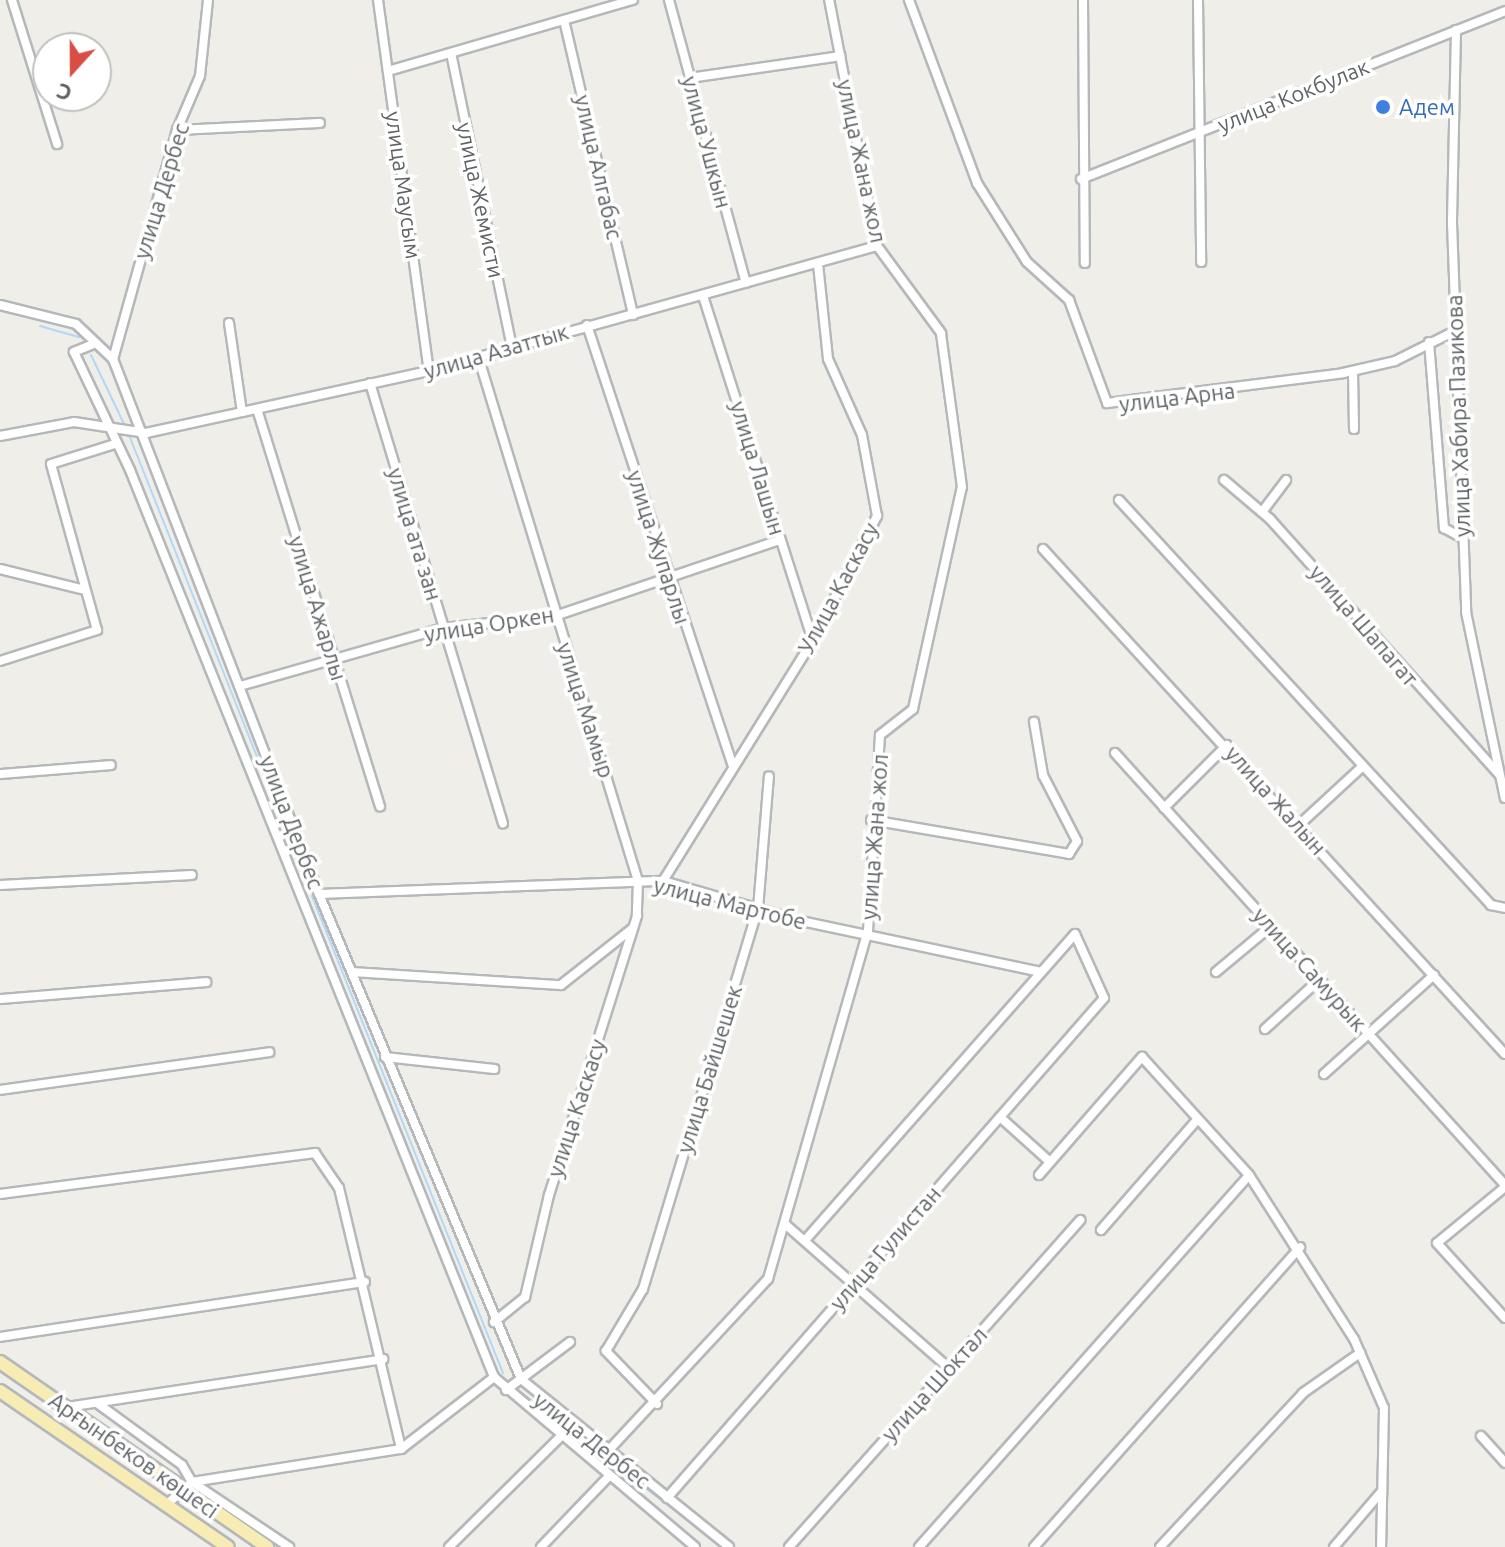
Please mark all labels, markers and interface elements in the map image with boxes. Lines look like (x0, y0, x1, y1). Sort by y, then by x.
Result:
north arrow (32, 32, 112, 112)
street label: улица Кокбулак (1213, 53, 1373, 137)
street label: улица Ушкын (677, 73, 737, 211)
street label: улица Жана жол (832, 77, 892, 245)
text: С (53, 79, 75, 107)
street label: улица Алгабас (570, 92, 628, 242)
place label: Адем (1399, 94, 1455, 120)
marker: Адем (1374, 98, 1392, 116)
street label: улица Маусым (381, 109, 427, 261)
street label: улица Дербес (128, 120, 194, 262)
street label: улица Жемисти (452, 120, 510, 280)
street label: улица Хабира Пазикова (1441, 294, 1475, 538)
street label: улица Азаттык (421, 318, 571, 384)
street label: улица Арна (1118, 377, 1236, 417)
street label: улица Лашын (725, 398, 791, 538)
street label: улица ата зан (382, 464, 448, 604)
street label: улица Жупарлы (622, 467, 696, 627)
street label: Улица Каскасу (792, 518, 884, 658)
street label: улица Ажарлы (283, 532, 353, 684)
street label: улица Шапагат (1304, 559, 1424, 691)
street label: улица Оркен (422, 601, 556, 647)
street label: улица Мамыр (552, 639, 620, 781)
street label: улица Жалын (1220, 740, 1332, 860)
street label: улица Дербес (254, 752, 330, 892)
street label: улица Жана жол (855, 753, 893, 921)
street label: улица Мартобе (651, 871, 809, 935)
street label: улица Самурык (1248, 902, 1372, 1036)
street label: улица Байшешек (671, 982, 747, 1156)
street label: улица Каскасу (541, 1036, 611, 1180)
street label: улица Гулистан (824, 1181, 946, 1315)
street label: улица Шоктал (876, 1321, 992, 1447)
street label: улица Дербес (528, 1386, 656, 1494)
street label: Арғынбеков көшесі (44, 1387, 224, 1523)

